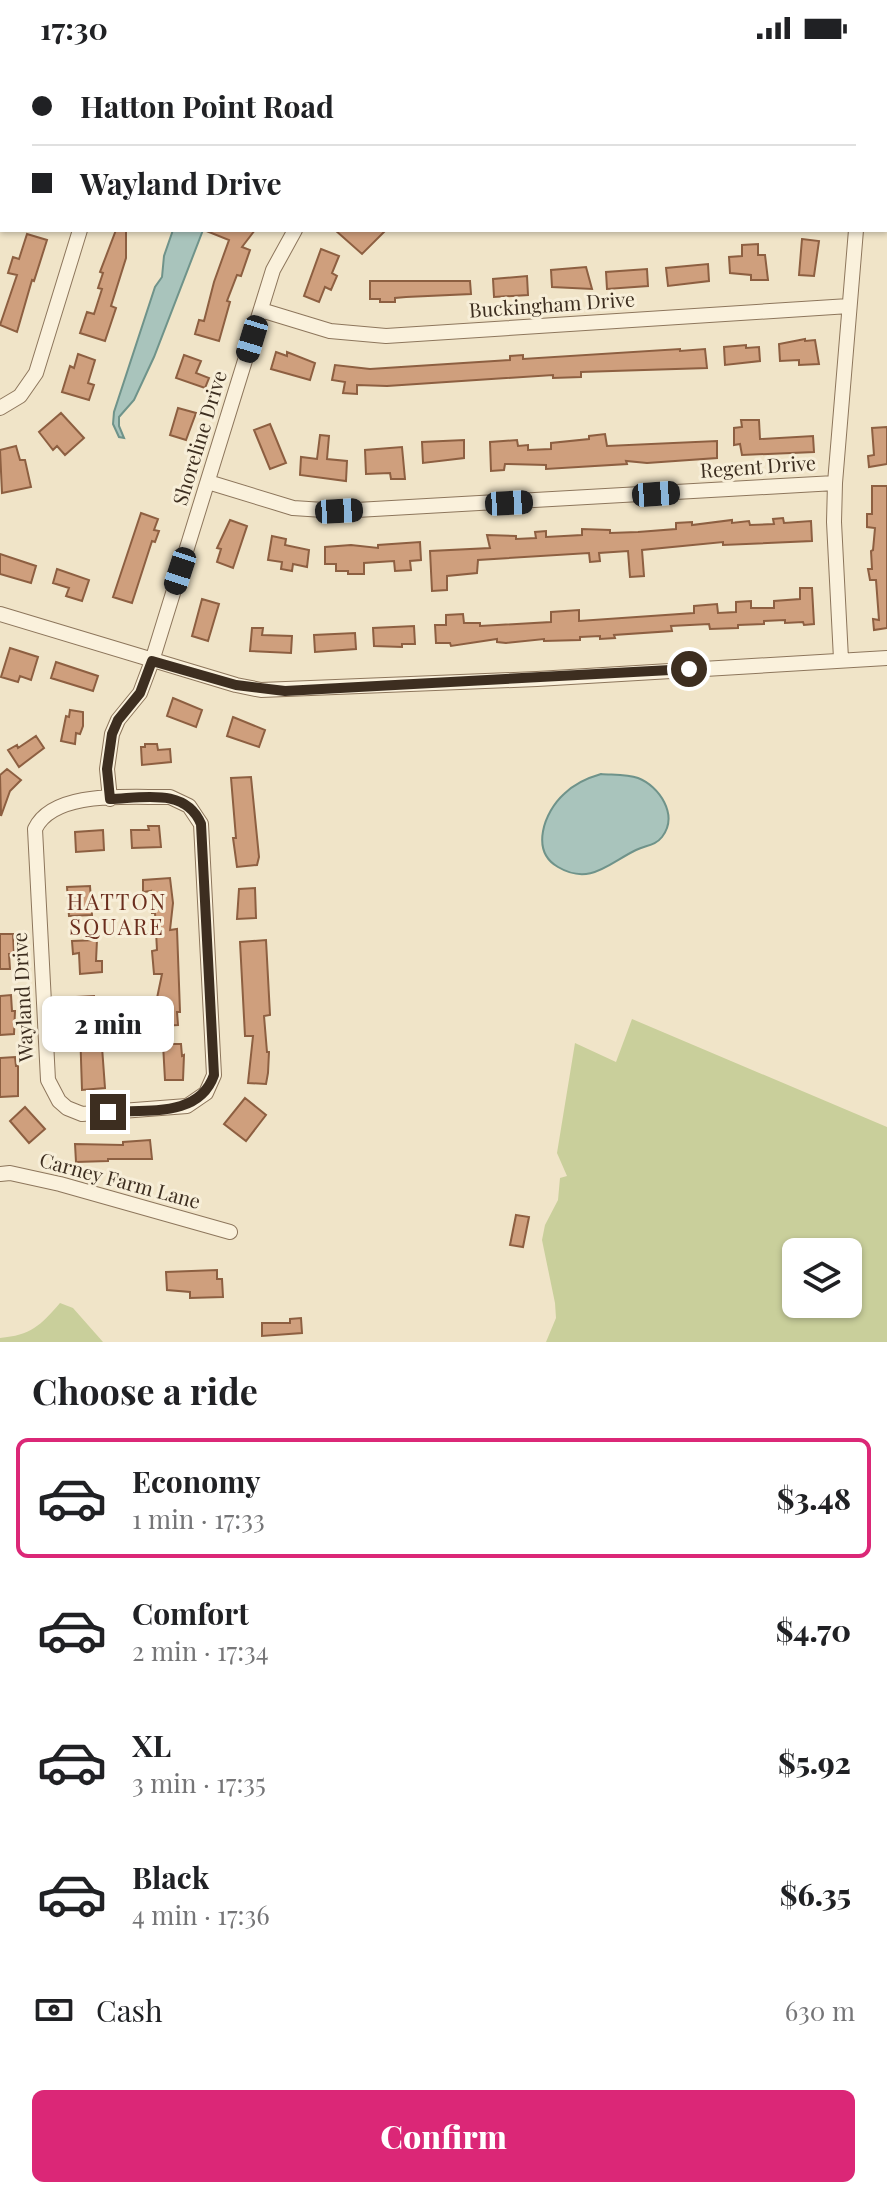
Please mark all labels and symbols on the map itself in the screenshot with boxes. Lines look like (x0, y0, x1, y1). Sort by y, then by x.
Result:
street label: Buckingham Drive (468, 284, 636, 323)
car (234, 313, 270, 365)
street label: Shoreline Drive (165, 367, 232, 508)
street label: Regent Drive (699, 448, 817, 483)
car (631, 480, 681, 508)
car (484, 490, 534, 516)
car (314, 498, 364, 524)
car (161, 544, 199, 598)
route start (671, 651, 707, 687)
district label: HATTON SQUARE (67, 886, 167, 941)
street label: Wayland Drive (5, 932, 38, 1064)
callout: 2 min (42, 996, 174, 1052)
route end (90, 1094, 126, 1130)
street label: Carney Farm Lane (37, 1145, 204, 1214)

